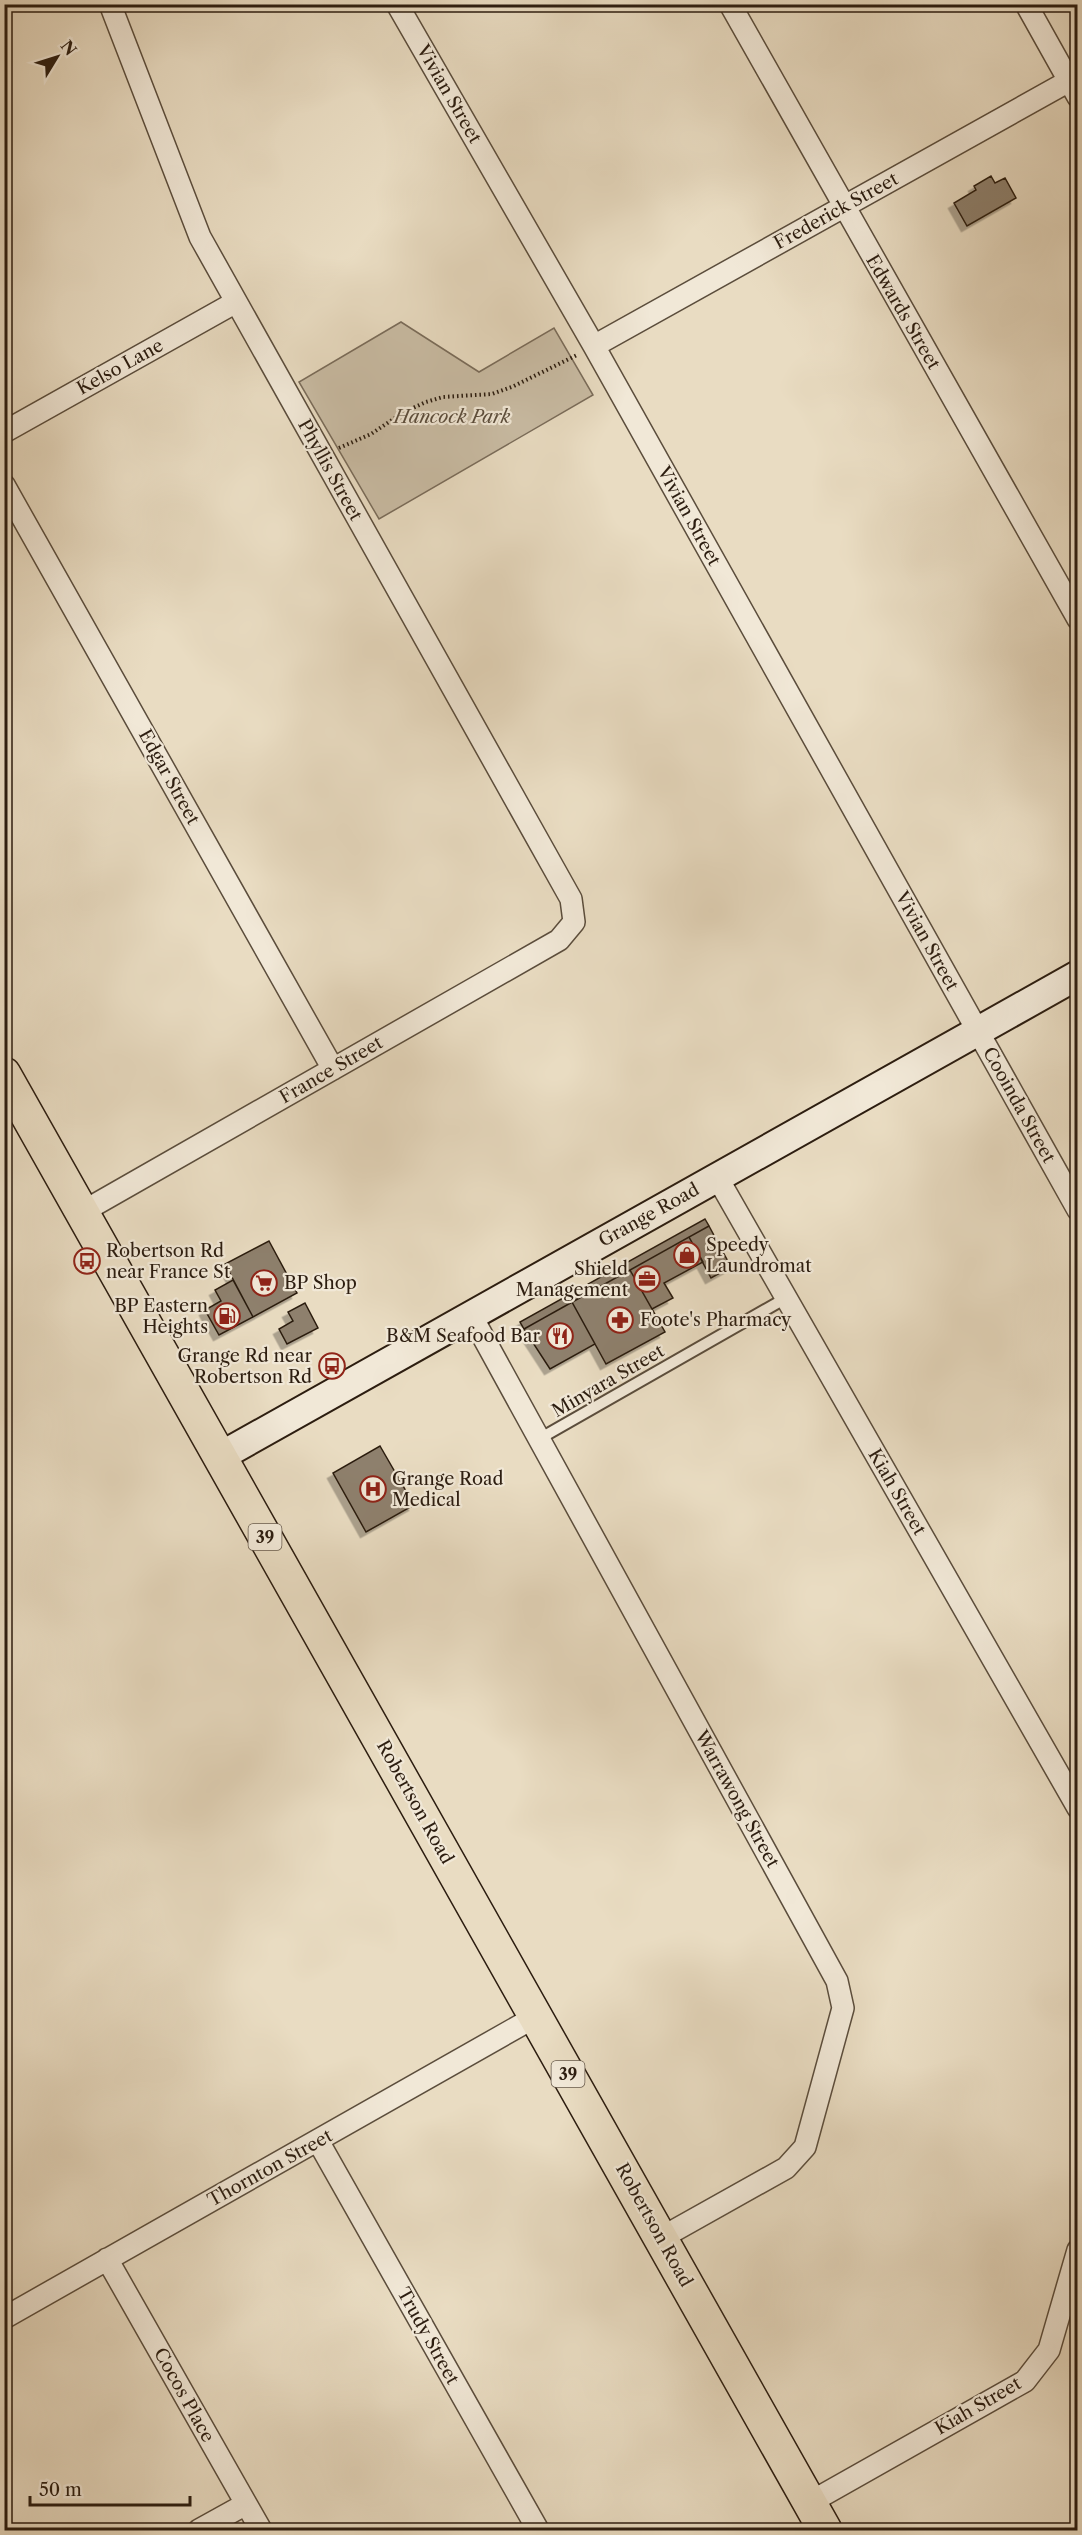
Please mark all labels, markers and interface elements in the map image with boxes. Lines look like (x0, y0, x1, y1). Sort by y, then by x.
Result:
north arrow (27, 27, 87, 87)
text: N (57, 36, 81, 59)
street label: Vivian Street (411, 40, 486, 148)
street label: Frederick Street (770, 168, 902, 254)
street label: Edwards Street (861, 251, 945, 374)
street label: Kelso Lane (73, 334, 167, 400)
park label: Hancock Park (392, 406, 511, 428)
street label: Phyllis Street (293, 415, 367, 525)
street label: Vivian Street (652, 462, 726, 570)
street label: Edgar Street (134, 726, 204, 829)
street label: Vivian Street (890, 887, 964, 995)
street label: France Street (276, 1031, 387, 1108)
street label: Cooinda Street (978, 1043, 1060, 1167)
street label: Grange Road (595, 1178, 703, 1252)
place label: Speedy Laundromat (706, 1234, 812, 1277)
place label: Robertson Rd near France St (106, 1240, 231, 1283)
shop icon: Speedy Laundromat (672, 1240, 702, 1270)
bus stop icon: Robertson Rd near France St (72, 1246, 102, 1276)
place label: Shield Management (516, 1258, 629, 1301)
office icon: Shield Management (632, 1264, 662, 1294)
supermarket icon: BP Shop (249, 1268, 279, 1298)
place label: BP Shop (284, 1272, 357, 1294)
place label: BP Eastern Heights (114, 1295, 208, 1338)
fuel station icon: BP Eastern Heights (212, 1301, 242, 1331)
pharmacy icon: Foote's Pharmacy (605, 1305, 635, 1335)
place label: Foote's Pharmacy (640, 1309, 792, 1331)
restaurant icon: B&M Seafood Bar (545, 1321, 575, 1351)
place label: B&M Seafood Bar (386, 1325, 540, 1347)
street label: Minyara Street (548, 1340, 669, 1422)
place label: Grange Rd near Robertson Rd (178, 1345, 312, 1388)
bus stop icon: Grange Rd near Robertson Rd (317, 1351, 347, 1381)
street label: Kiah Street (863, 1445, 931, 1540)
place label: Grange Road Medical (392, 1468, 504, 1511)
hospital icon: Grange Road Medical (358, 1474, 388, 1504)
road number: 39 (248, 1524, 282, 1550)
street label: Warrawong Street (690, 1726, 784, 1872)
street label: Robertson Road (372, 1736, 458, 1868)
road number: 39 (552, 2061, 584, 2087)
street label: Thornton Street (204, 2124, 337, 2211)
street label: Robertson Road (611, 2159, 697, 2291)
street label: Trudy Street (392, 2284, 464, 2389)
street label: Cocos Place (149, 2344, 219, 2446)
street label: Kiah Street (931, 2372, 1026, 2440)
scale bar (30, 2469, 190, 2507)
text: 50 m (39, 2479, 82, 2501)

